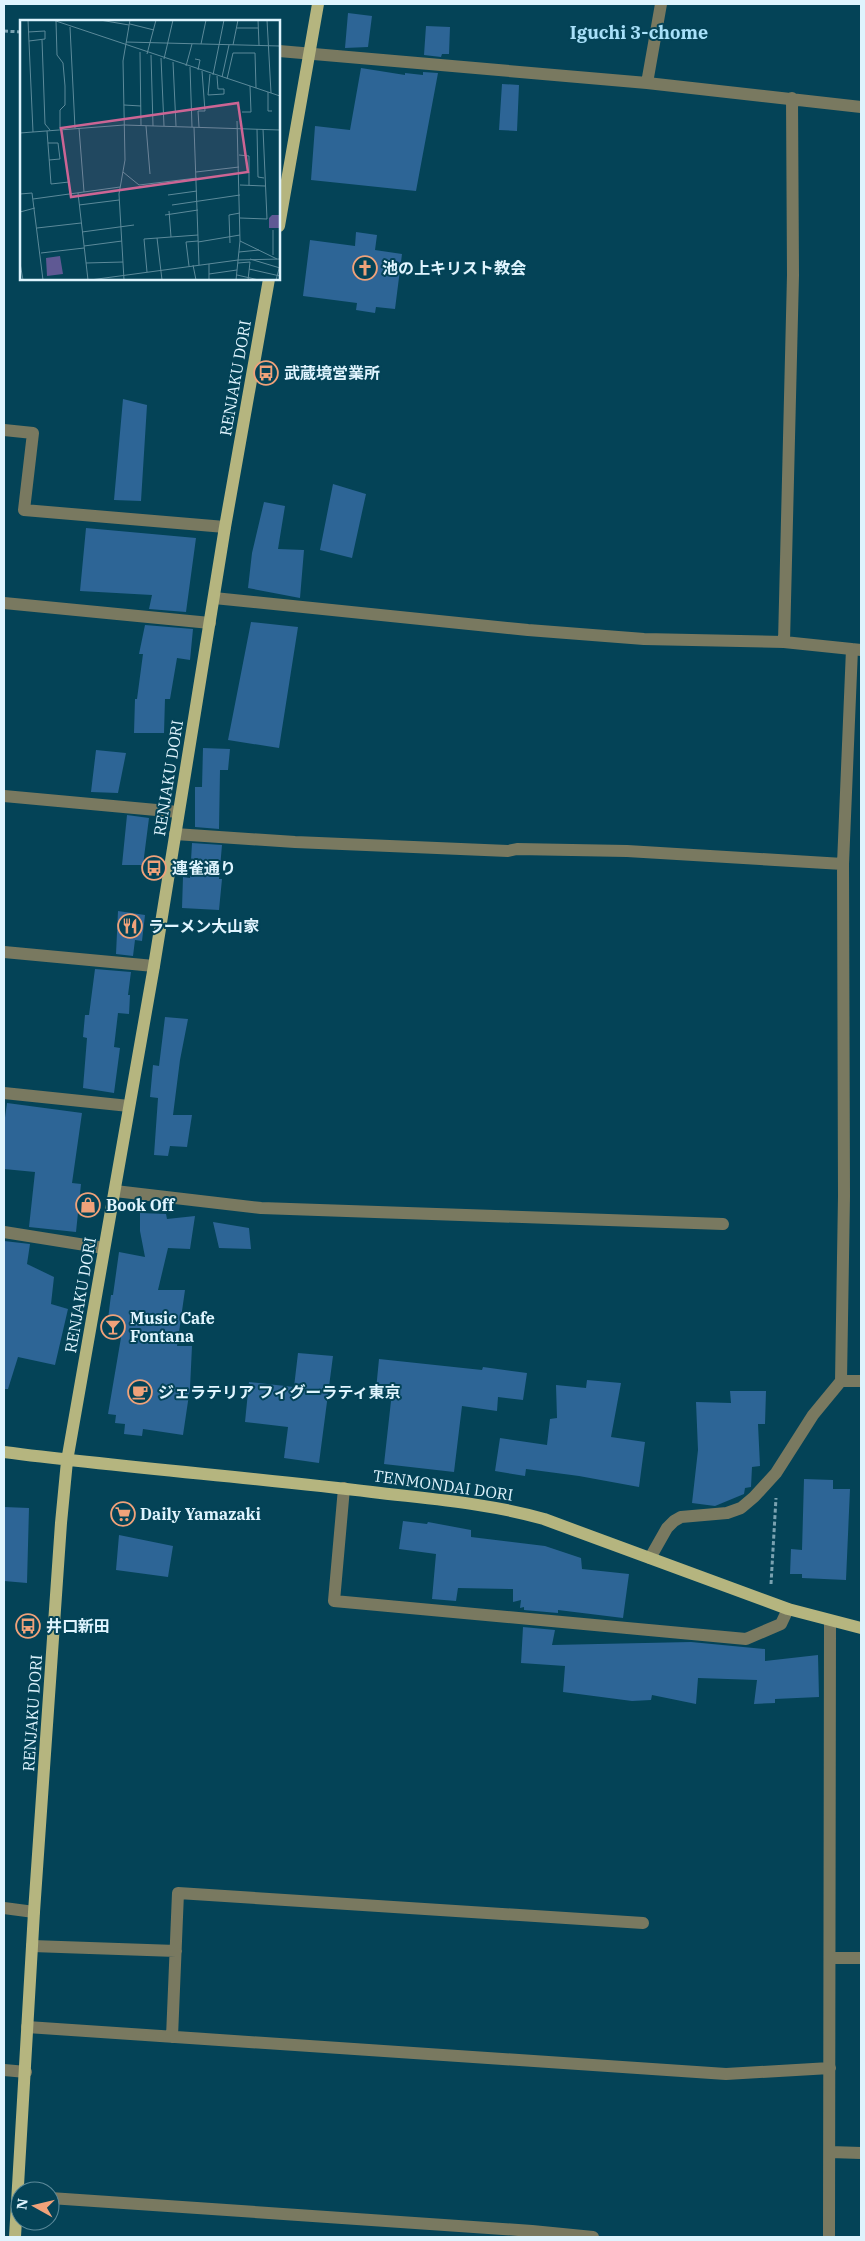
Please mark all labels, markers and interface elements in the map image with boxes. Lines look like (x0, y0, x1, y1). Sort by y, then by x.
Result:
inset map (20, 20, 280, 280)
district label: Iguchi 3-chome (570, 21, 708, 44)
church icon: 池の上キリスト教会 (352, 255, 378, 281)
place label: 池の上キリスト教会 (382, 258, 526, 278)
street label: RENJAKU DORI (215, 319, 255, 437)
bus stop icon: 武蔵境営業所 (253, 360, 279, 386)
place label: 武蔵境営業所 (284, 363, 380, 383)
street label: RENJAKU DORI (149, 719, 187, 837)
bus stop icon: 連雀通り (141, 855, 167, 881)
place label: 連雀通り (172, 858, 236, 878)
restaurant icon: ラーメン大山家 (117, 913, 143, 939)
place label: ラーメン大山家 (148, 916, 259, 936)
shop icon: Book Off (75, 1192, 101, 1218)
place label: Book Off (106, 1195, 176, 1215)
street label: RENJAKU DORI (60, 1236, 100, 1354)
place label: Music Cafe Fontana (130, 1308, 215, 1346)
bar icon: Music Cafe Fontana (100, 1314, 126, 1340)
cafe icon: ジェラテリア フィグーラティ東京 (127, 1379, 153, 1405)
place label: ジェラテリア フィグーラティ東京 (158, 1382, 400, 1402)
street label: TENMONDAI DORI (372, 1465, 514, 1505)
supermarket icon: Daily Yamazaki (110, 1501, 136, 1527)
place label: Daily Yamazaki (140, 1504, 261, 1524)
bus stop icon: 井口新田 (15, 1613, 41, 1639)
place label: 井口新田 (46, 1616, 110, 1636)
street label: RENJAKU DORI (18, 1654, 46, 1772)
north arrow (10, 2181, 60, 2231)
text: N (12, 2197, 32, 2211)

